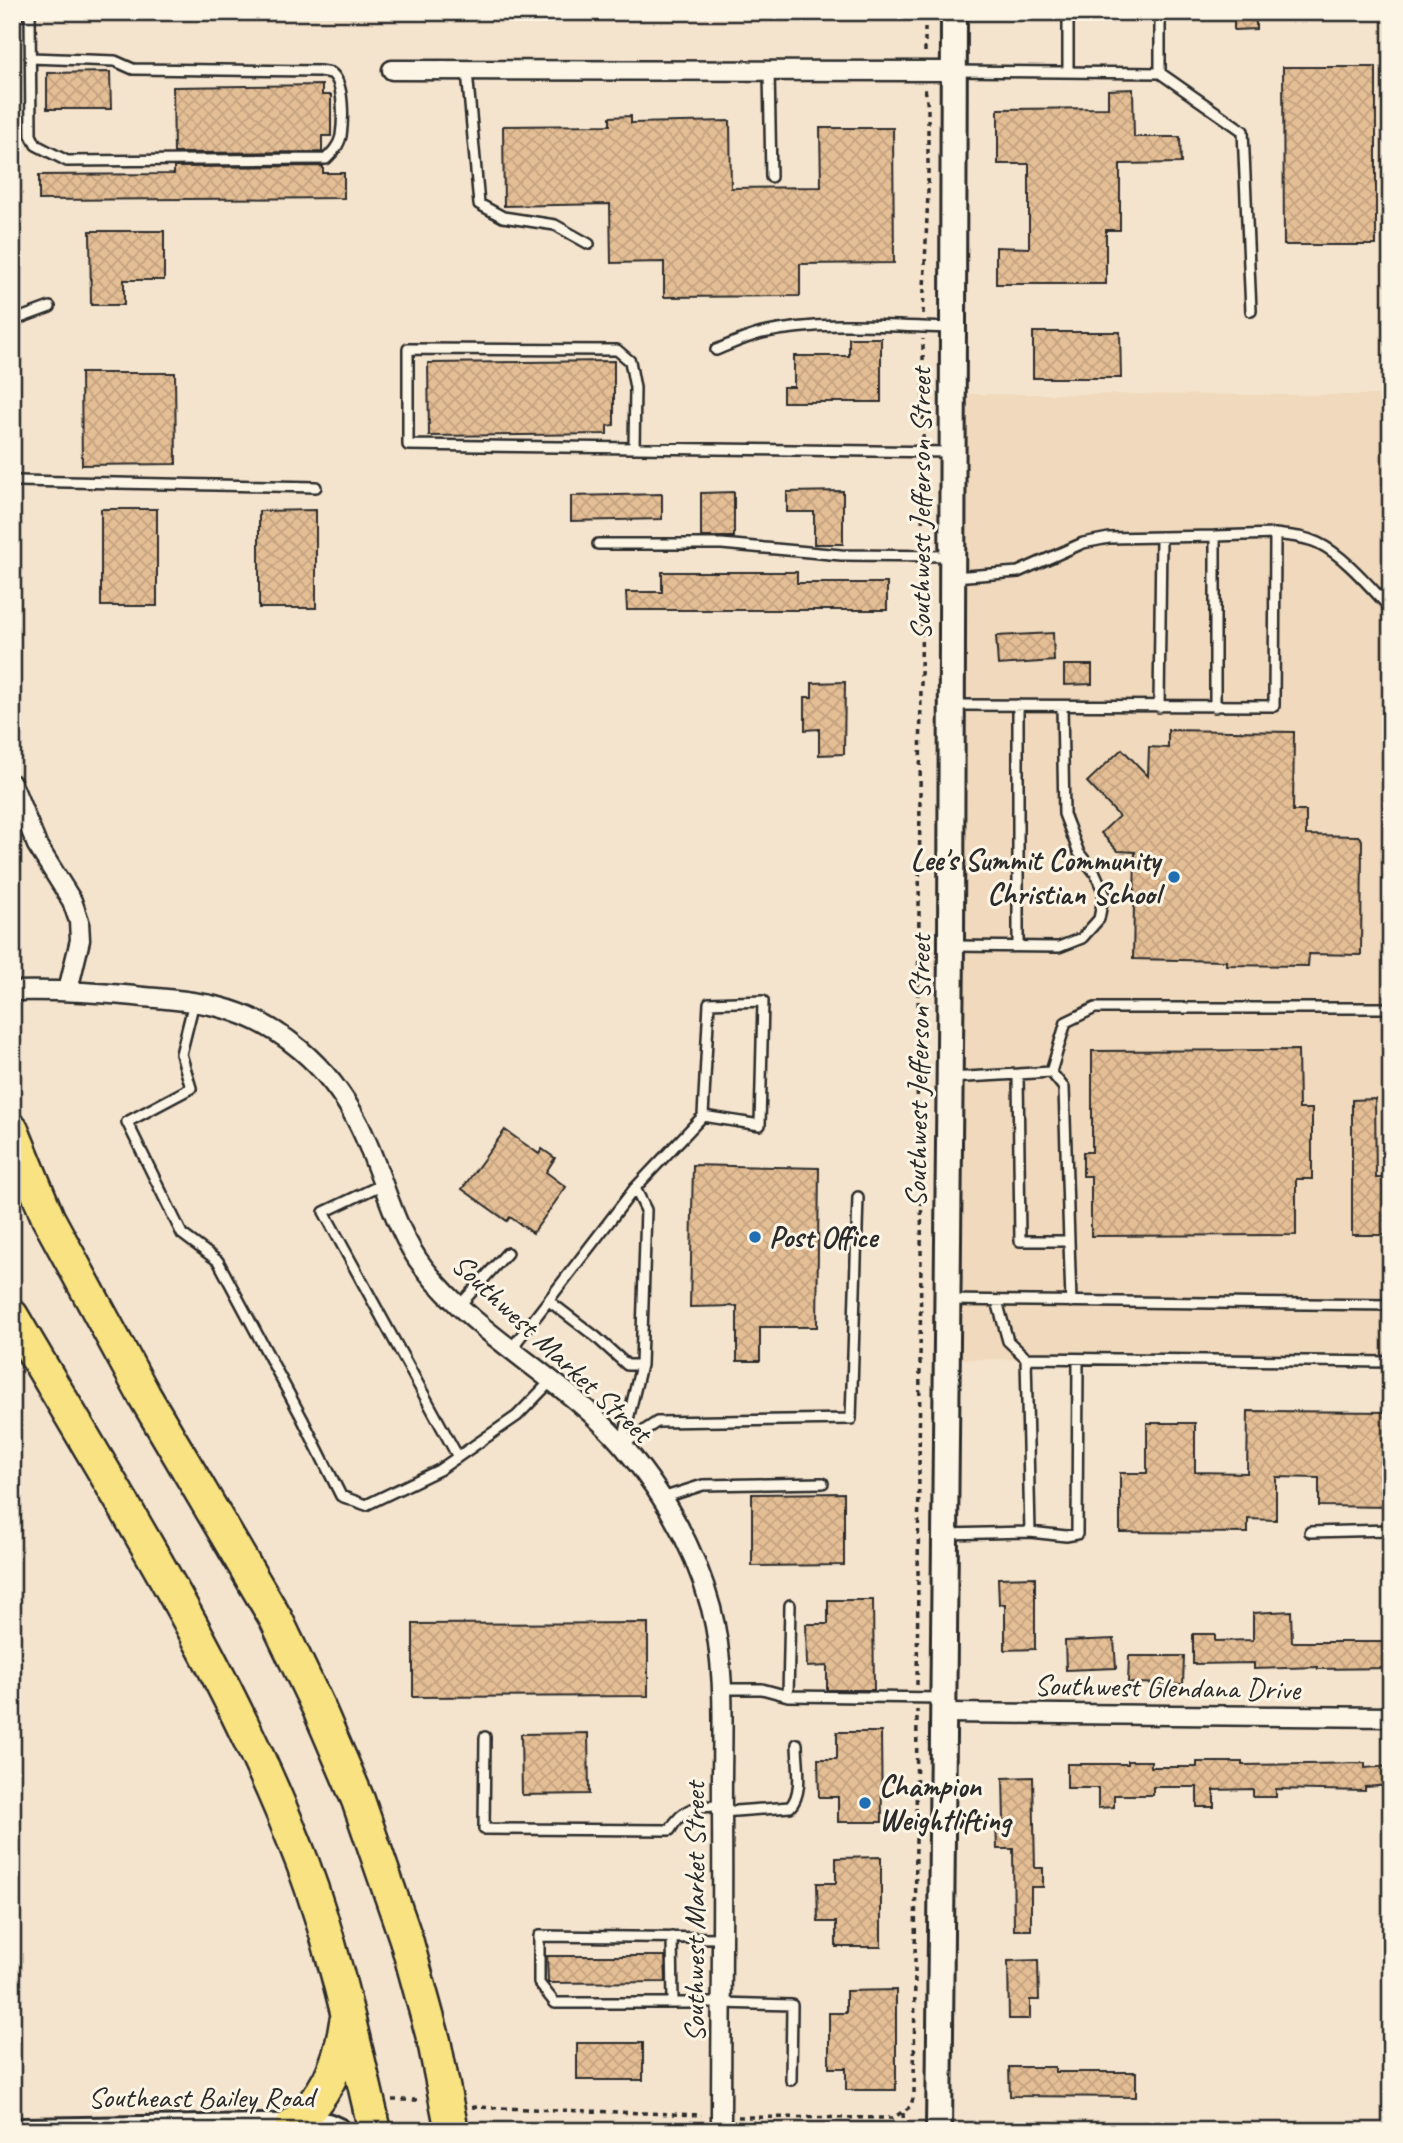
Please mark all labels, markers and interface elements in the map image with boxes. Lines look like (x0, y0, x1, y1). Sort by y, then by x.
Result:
street label: Southwest Jefferson Street (901, 365, 939, 640)
place label: Lee's Summit Community Christian School (911, 841, 1166, 913)
marker: Lee's Summit Community Christian School (1166, 869, 1182, 885)
street label: Southwest Jefferson Street (897, 931, 939, 1208)
place label: Post Office (769, 1218, 880, 1256)
marker: Post Office (747, 1229, 763, 1245)
street label: Southwest Market Street (444, 1245, 662, 1453)
street label: Southwest Glendana Drive (1034, 1666, 1303, 1708)
place label: Champion Weightlifting (879, 1767, 1013, 1839)
street label: Southwest Market Street (675, 1779, 713, 2042)
marker: Champion Weightlifting (857, 1795, 873, 1811)
street label: Southeast Bailey Road (88, 2078, 318, 2116)

